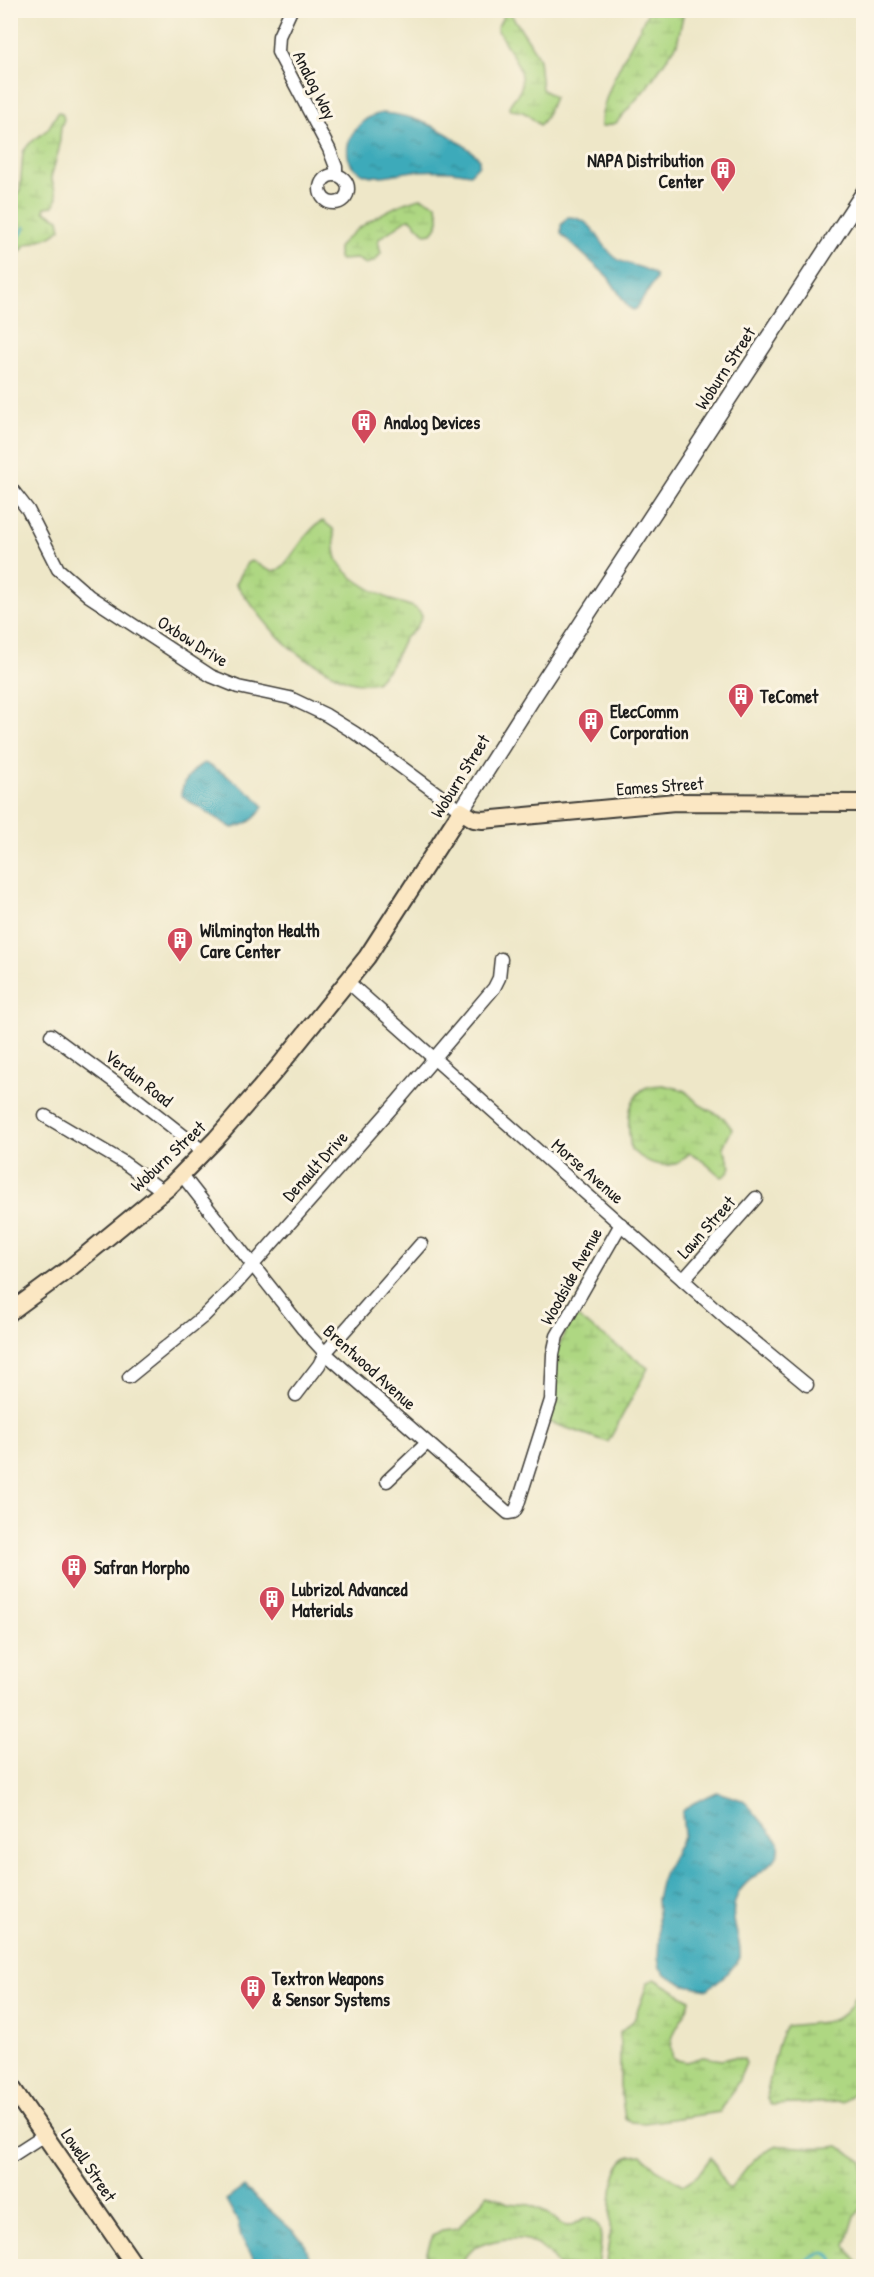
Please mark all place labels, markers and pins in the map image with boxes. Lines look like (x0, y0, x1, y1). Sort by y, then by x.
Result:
place label: NAPA Distribution Center (587, 148, 704, 194)
building icon: NAPA Distribution Center (708, 155, 738, 193)
building icon: Analog Devices (349, 407, 379, 445)
place label: Analog Devices (384, 410, 480, 436)
building icon: TeComet (726, 681, 756, 719)
place label: TeComet (759, 684, 819, 709)
place label: ElecComm Corporation (610, 699, 689, 746)
building icon: ElecComm Corporation (576, 706, 606, 744)
place label: Wilmington Health Care Center (200, 918, 320, 964)
building icon: Wilmington Health Care Center (165, 925, 195, 963)
building icon: Safran Morpho (59, 1552, 89, 1590)
place label: Safran Morpho (94, 1555, 190, 1581)
place label: Lubrizol Advanced Materials (292, 1577, 408, 1623)
building icon: Lubrizol Advanced Materials (257, 1584, 287, 1622)
place label: Textron Weapons & Sensor Systems (271, 1966, 390, 2013)
building icon: Textron Weapons & Sensor Systems (238, 1973, 268, 2011)

